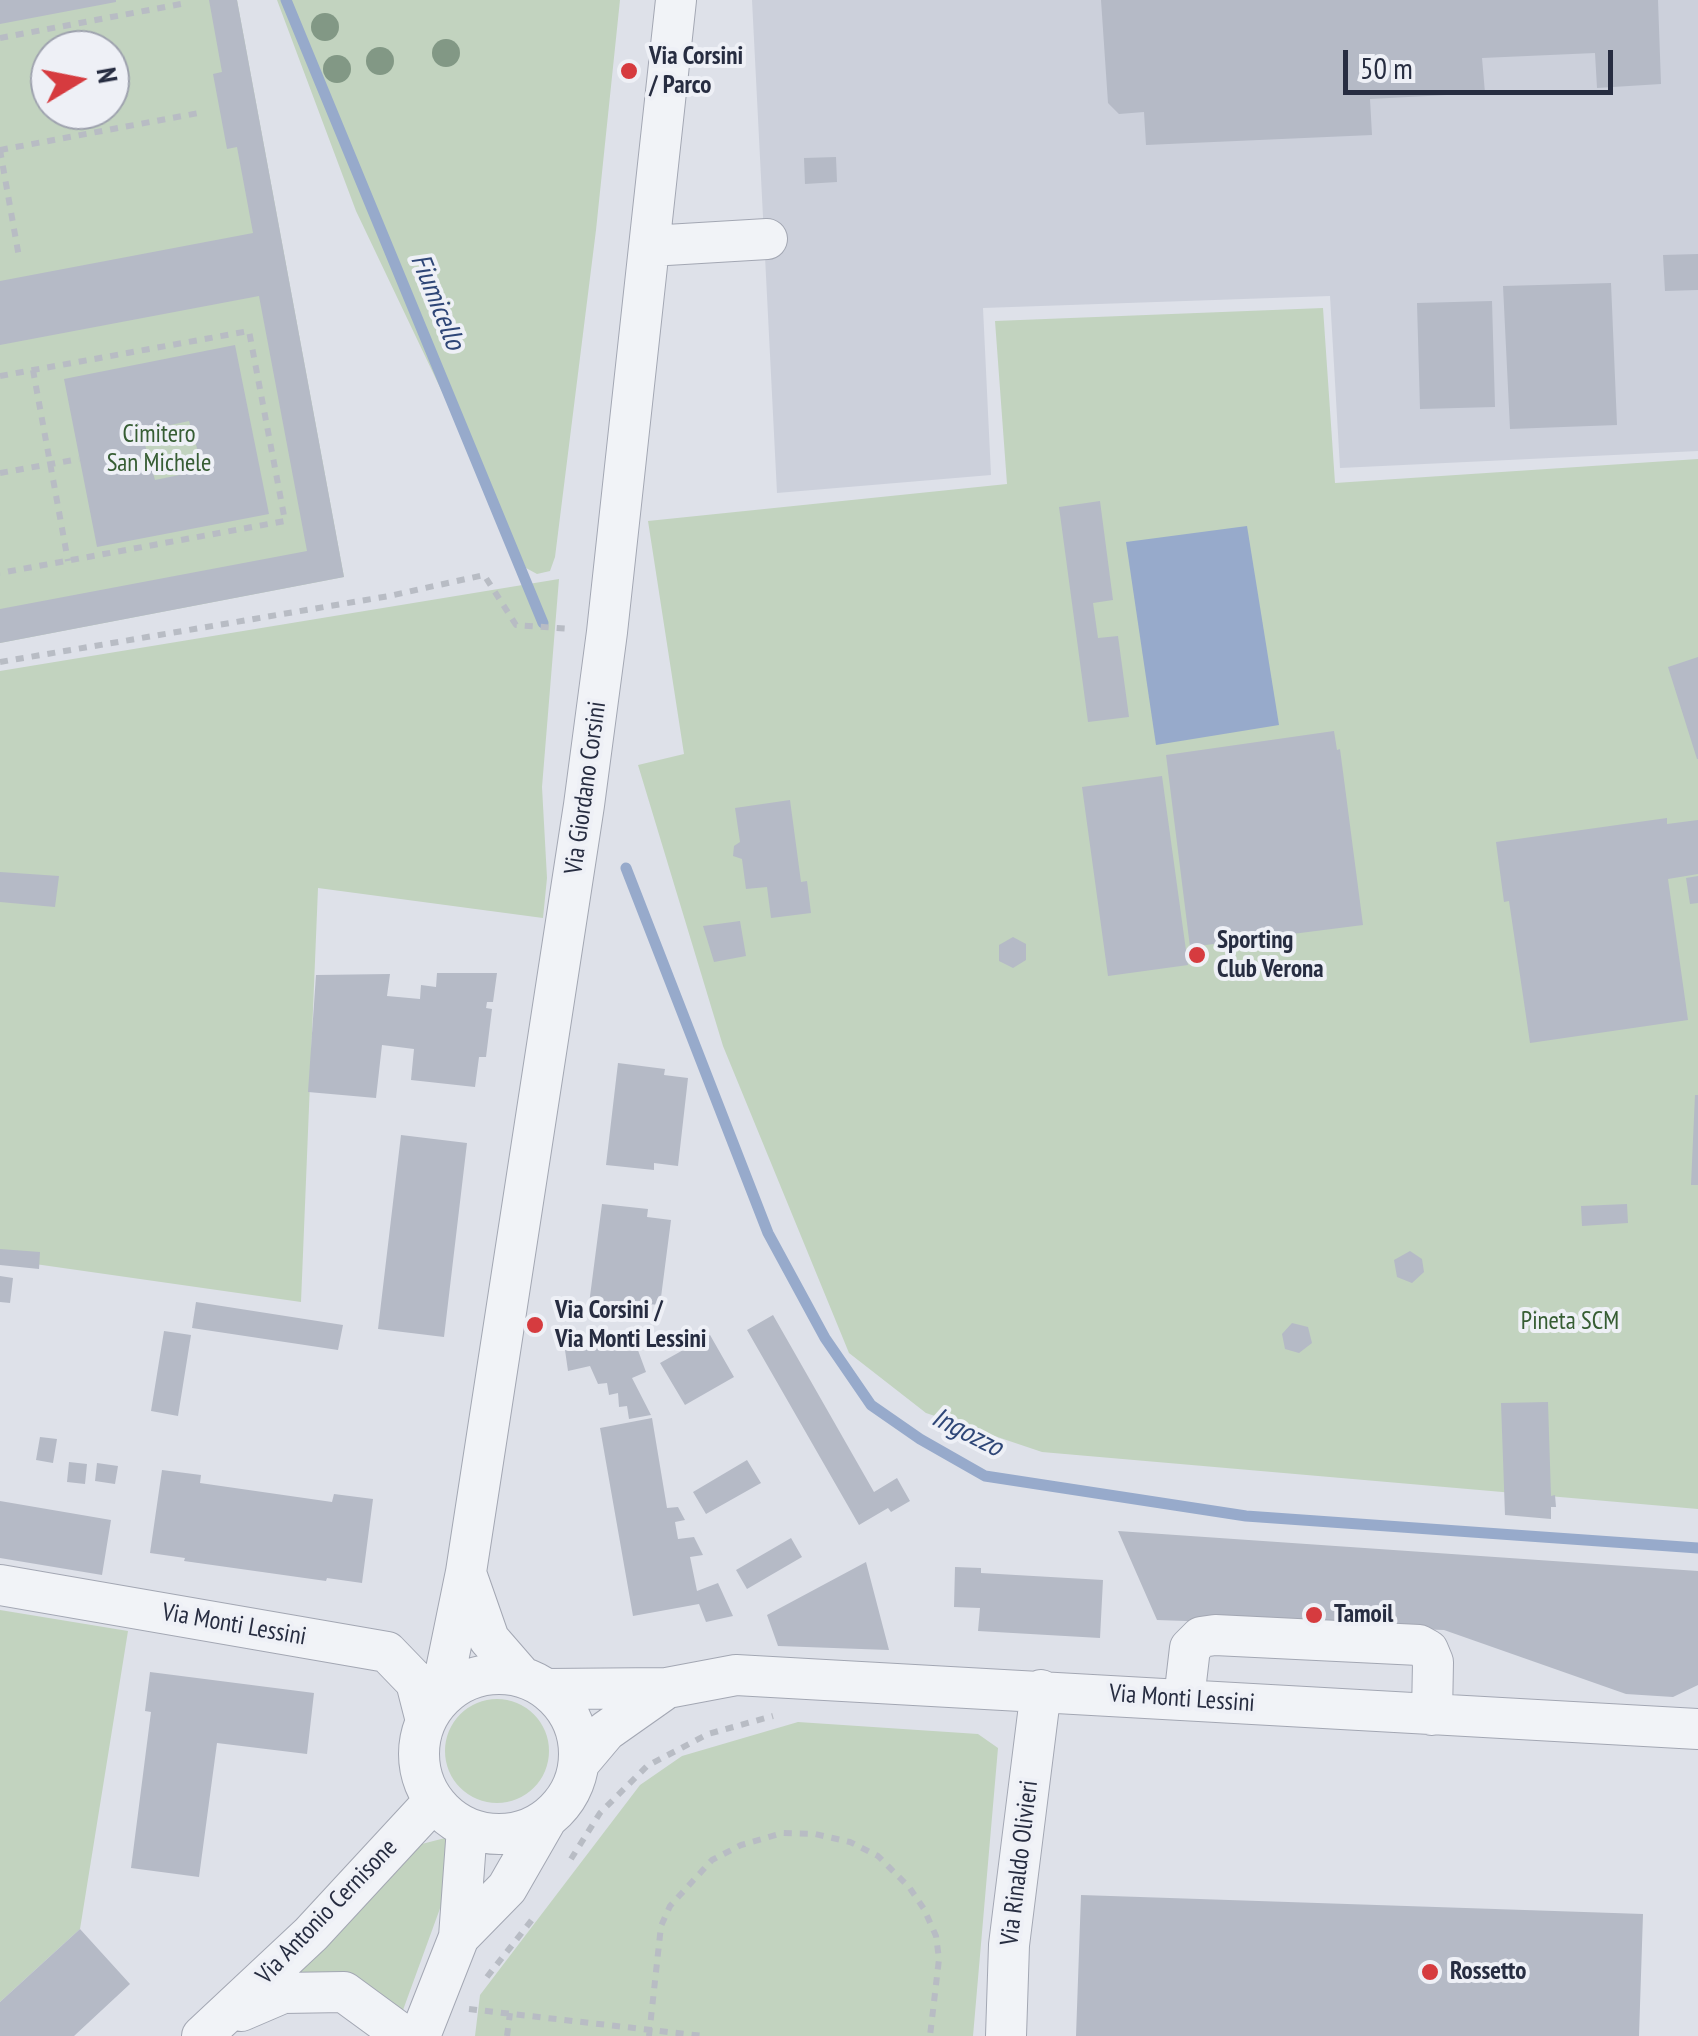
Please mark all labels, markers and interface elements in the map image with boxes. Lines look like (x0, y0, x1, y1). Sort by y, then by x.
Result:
north arrow (30, 30, 130, 130)
scale bar (1348, 30, 1618, 92)
place label: Via Corsini / Parco (649, 42, 743, 101)
text: 50 m (1360, 48, 1413, 87)
marker: Via Corsini / Parco (618, 60, 640, 82)
text: N (89, 64, 128, 86)
water label: Fiumicello (403, 249, 471, 355)
park label: Cimitero San Michele (107, 420, 211, 479)
street label: Via Giordano Corsini (559, 700, 613, 876)
place label: Sporting Club Verona (1217, 926, 1324, 985)
marker: Sporting Club Verona (1186, 944, 1208, 966)
place label: Via Corsini / Via Monti Lessini (555, 1296, 706, 1355)
park label: Pineta SCM (1521, 1307, 1619, 1337)
marker: Via Corsini / Via Monti Lessini (524, 1314, 546, 1336)
water label: Ingozzo (926, 1401, 1008, 1465)
street label: Via Monti Lessini (160, 1598, 308, 1652)
place label: Tamoil (1334, 1600, 1393, 1630)
marker: Tamoil (1303, 1604, 1325, 1626)
street label: Via Monti Lessini (1108, 1679, 1256, 1719)
street label: Via Rinaldo Olivieri (995, 1779, 1045, 1947)
street label: Via Antonio Cernisone (250, 1833, 404, 1991)
place label: Rossetto (1450, 1957, 1526, 1987)
marker: Rossetto (1419, 1961, 1441, 1983)

